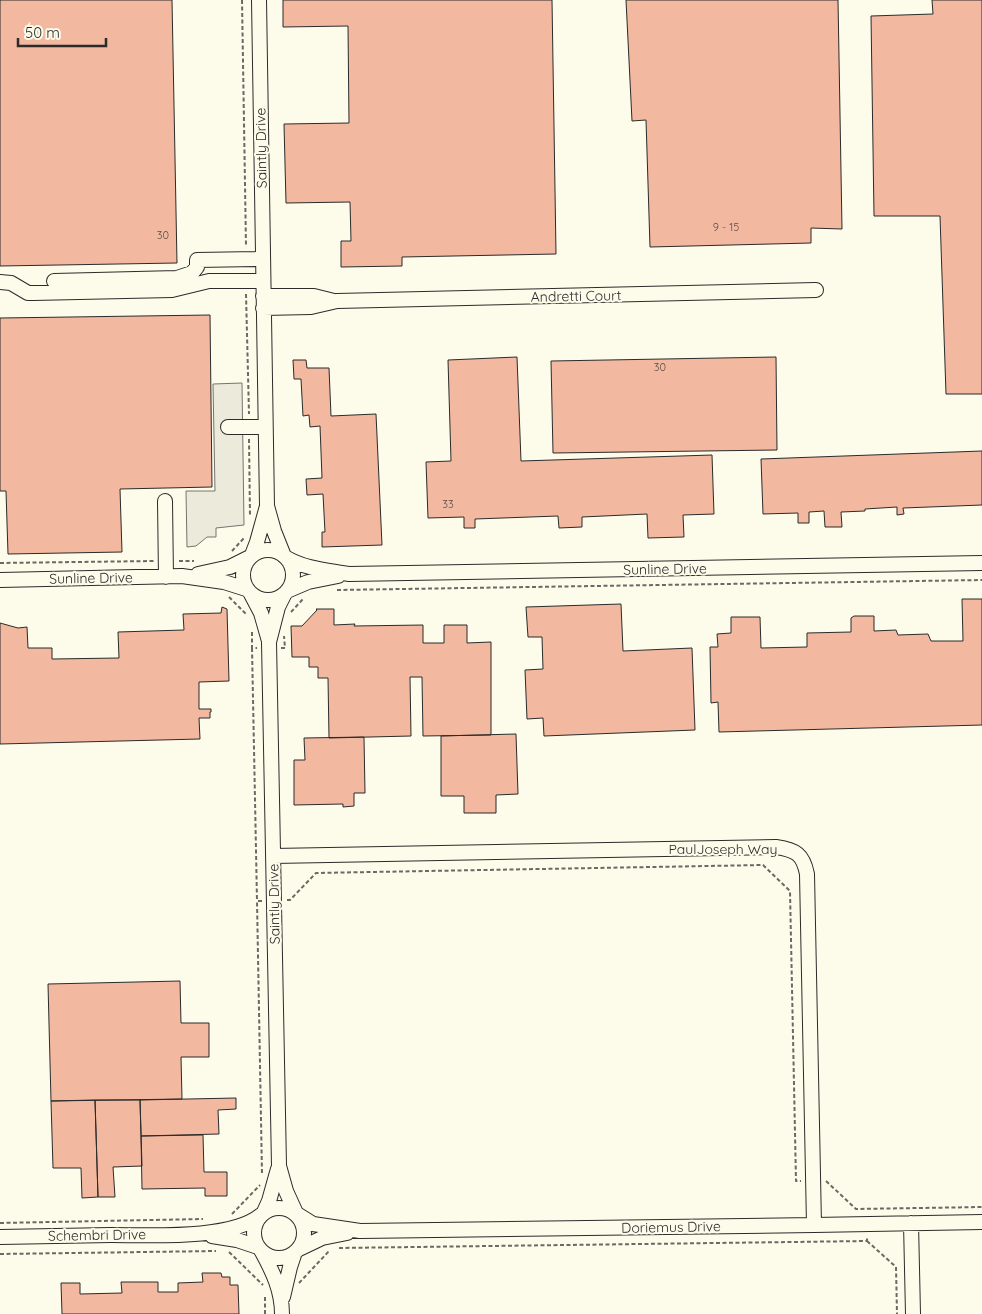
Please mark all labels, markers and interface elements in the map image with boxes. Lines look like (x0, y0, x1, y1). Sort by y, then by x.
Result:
scale bar (18, 15, 105, 47)
text: 50 m (25, 23, 60, 42)
street label: Saintly Drive (251, 107, 271, 188)
house number: 9 - 15 (713, 220, 739, 234)
house number: 30 (157, 228, 169, 242)
street label: Andretti Court (531, 286, 622, 306)
house number: 30 (654, 360, 666, 374)
house number: 33 (442, 497, 454, 511)
street label: Sunline Drive (623, 559, 707, 579)
street label: Sunline Drive (49, 568, 133, 588)
street label: PaulJoseph Way (669, 840, 777, 858)
street label: Saintly Drive (264, 863, 284, 944)
street label: Doriemus Drive (621, 1217, 721, 1237)
street label: Schembri Drive (48, 1225, 146, 1245)

